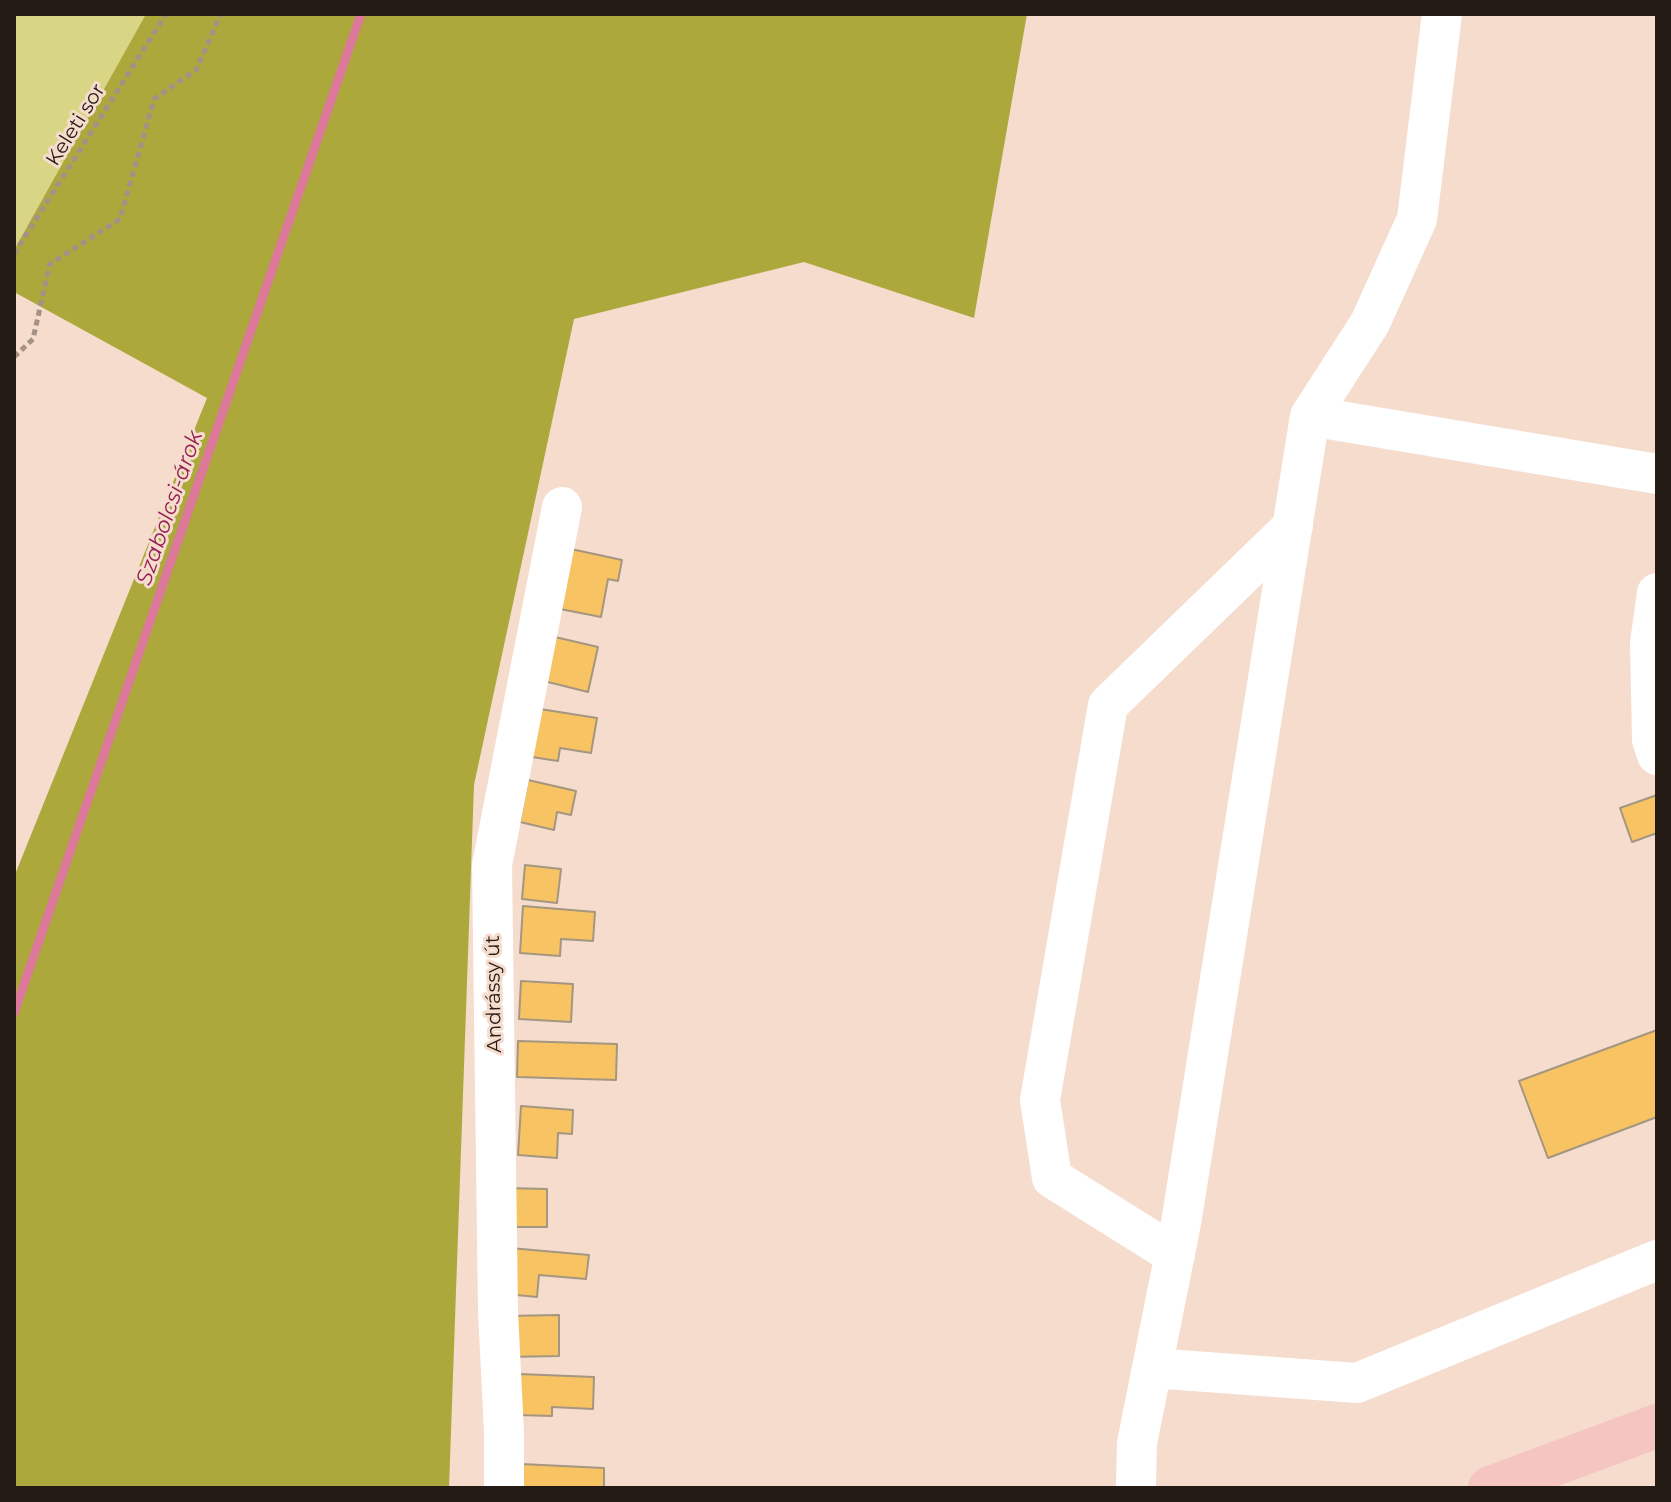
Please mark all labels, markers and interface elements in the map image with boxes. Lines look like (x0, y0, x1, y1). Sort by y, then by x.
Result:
street label: Keleti sor (41, 79, 111, 171)
water label: Szabolcsi-árok (131, 427, 209, 589)
street label: Andrássy út (481, 935, 507, 1053)

